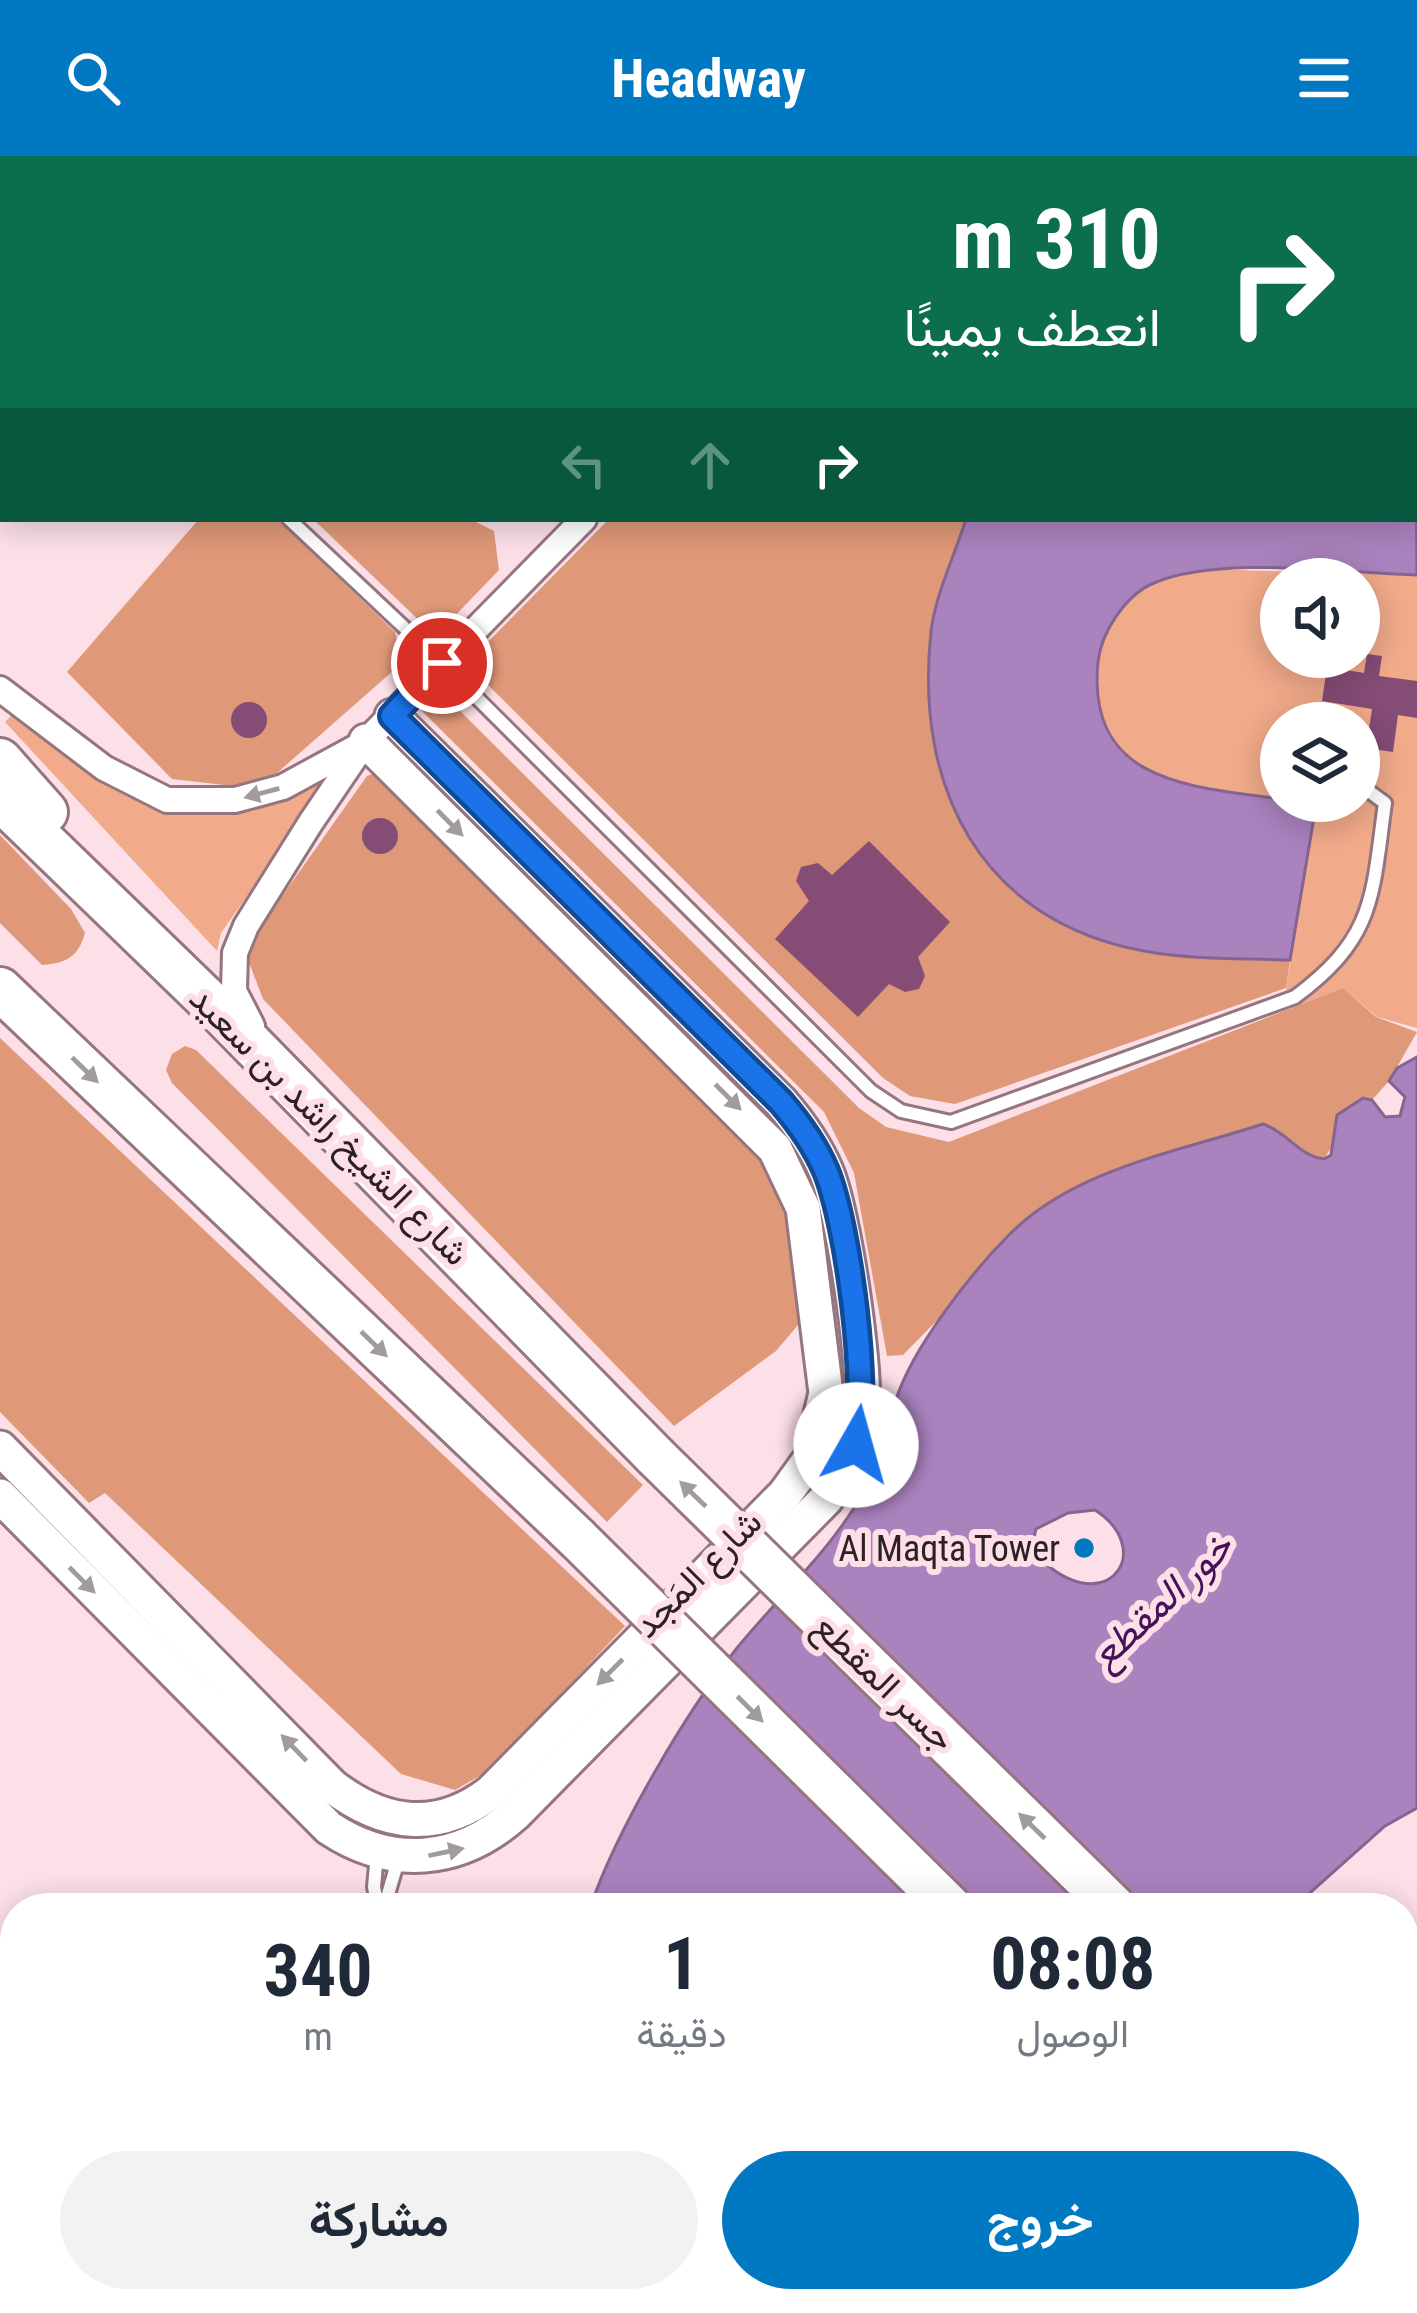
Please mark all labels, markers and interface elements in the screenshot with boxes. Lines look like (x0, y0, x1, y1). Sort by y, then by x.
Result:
icon: search (60, 45, 126, 111)
icon: menu (1291, 45, 1357, 111)
text: Headway (611, 47, 806, 110)
text: 310 m (952, 190, 1161, 289)
icon: right (1203, 204, 1359, 360)
text: انعطف يمينًا (903, 296, 1161, 359)
icon: left (551, 432, 617, 498)
icon: ahead (677, 432, 743, 498)
icon: right (803, 432, 869, 498)
map controls (1260, 558, 1380, 822)
button: sound (1260, 558, 1380, 678)
pin (391, 612, 493, 714)
icon: arrive (409, 630, 475, 696)
button: layers (1260, 702, 1380, 822)
one-way arrow (243, 784, 280, 803)
one-way arrow (435, 809, 464, 837)
street label: شارع الشيخ راشد بن سعيد (178, 977, 478, 1277)
one-way arrow (70, 1055, 99, 1083)
one-way arrow (714, 1083, 742, 1111)
one-way arrow (359, 1330, 388, 1358)
position arrow (793, 1382, 919, 1508)
one-way arrow (679, 1480, 707, 1508)
street label: شارع المَجد (625, 1501, 773, 1649)
water label: خور المقطع (1081, 1522, 1246, 1681)
place label: Al Maqta Tower (838, 1528, 1060, 1570)
marker: Al Maqta Tower (1071, 1535, 1097, 1561)
one-way arrow (68, 1566, 96, 1594)
street label: جسر المقطع (802, 1605, 964, 1763)
one-way arrow (596, 1657, 624, 1686)
one-way arrow (736, 1695, 764, 1723)
one-way arrow (280, 1734, 308, 1763)
one-way arrow (1018, 1812, 1046, 1841)
one-way arrow (427, 1841, 465, 1860)
text: 1 (663, 1922, 700, 2007)
text: 08:08 (990, 1922, 1155, 2007)
text: 340 (264, 1929, 373, 2014)
text: دقيقة (636, 2011, 727, 2057)
text: الوصول (1017, 2011, 1129, 2057)
text: m (303, 2014, 333, 2060)
button: مشاركة (60, 2151, 698, 2289)
button: خروج (722, 2151, 1359, 2289)

